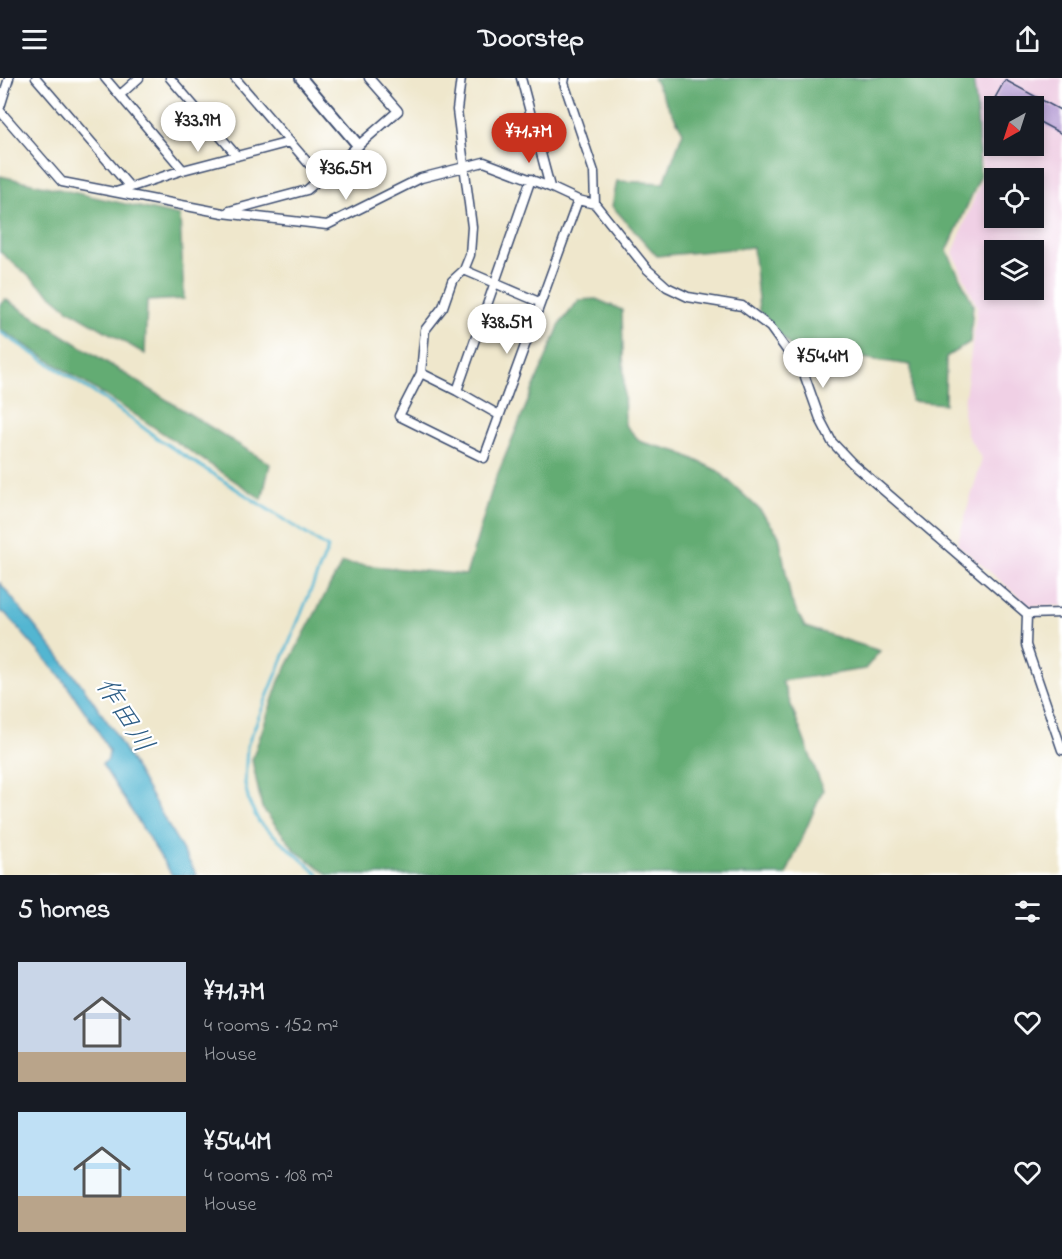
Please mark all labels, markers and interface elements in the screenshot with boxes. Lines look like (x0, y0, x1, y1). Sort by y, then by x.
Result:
text: Doorstep (478, 20, 584, 59)
icon: menu (18, 23, 51, 56)
icon: share (1011, 23, 1044, 56)
north arrow (984, 96, 1044, 156)
map controls (984, 96, 1044, 300)
pin: ¥33.9M (149, 102, 247, 153)
text: ¥33.9M (175, 107, 221, 136)
pin: ¥71.7M (480, 113, 578, 164)
text: ¥71.7M (506, 118, 552, 147)
pin: ¥36.5M (297, 150, 395, 201)
text: ¥36.5M (320, 155, 372, 184)
button: locate (984, 168, 1044, 228)
button: layers (984, 240, 1044, 300)
pin: ¥38.5M (458, 304, 556, 355)
text: ¥38.5M (481, 309, 533, 338)
pin: ¥54.4M (774, 338, 872, 389)
text: ¥54.4M (797, 343, 849, 372)
water label: 作田川 (83, 670, 163, 762)
text: 5 homes (18, 892, 110, 930)
icon: filters (1011, 895, 1044, 928)
text: ¥71.7M (204, 974, 265, 1012)
icon: home (66, 986, 138, 1058)
icon: heart (1011, 1006, 1044, 1039)
text: 4 rooms · 152 m² (204, 1012, 338, 1041)
text: House (204, 1041, 257, 1070)
text: ¥54.4M (204, 1124, 272, 1162)
icon: home (66, 1136, 138, 1208)
icon: heart (1011, 1156, 1044, 1189)
text: 4 rooms · 108 m² (204, 1162, 333, 1191)
text: House (204, 1191, 257, 1220)

